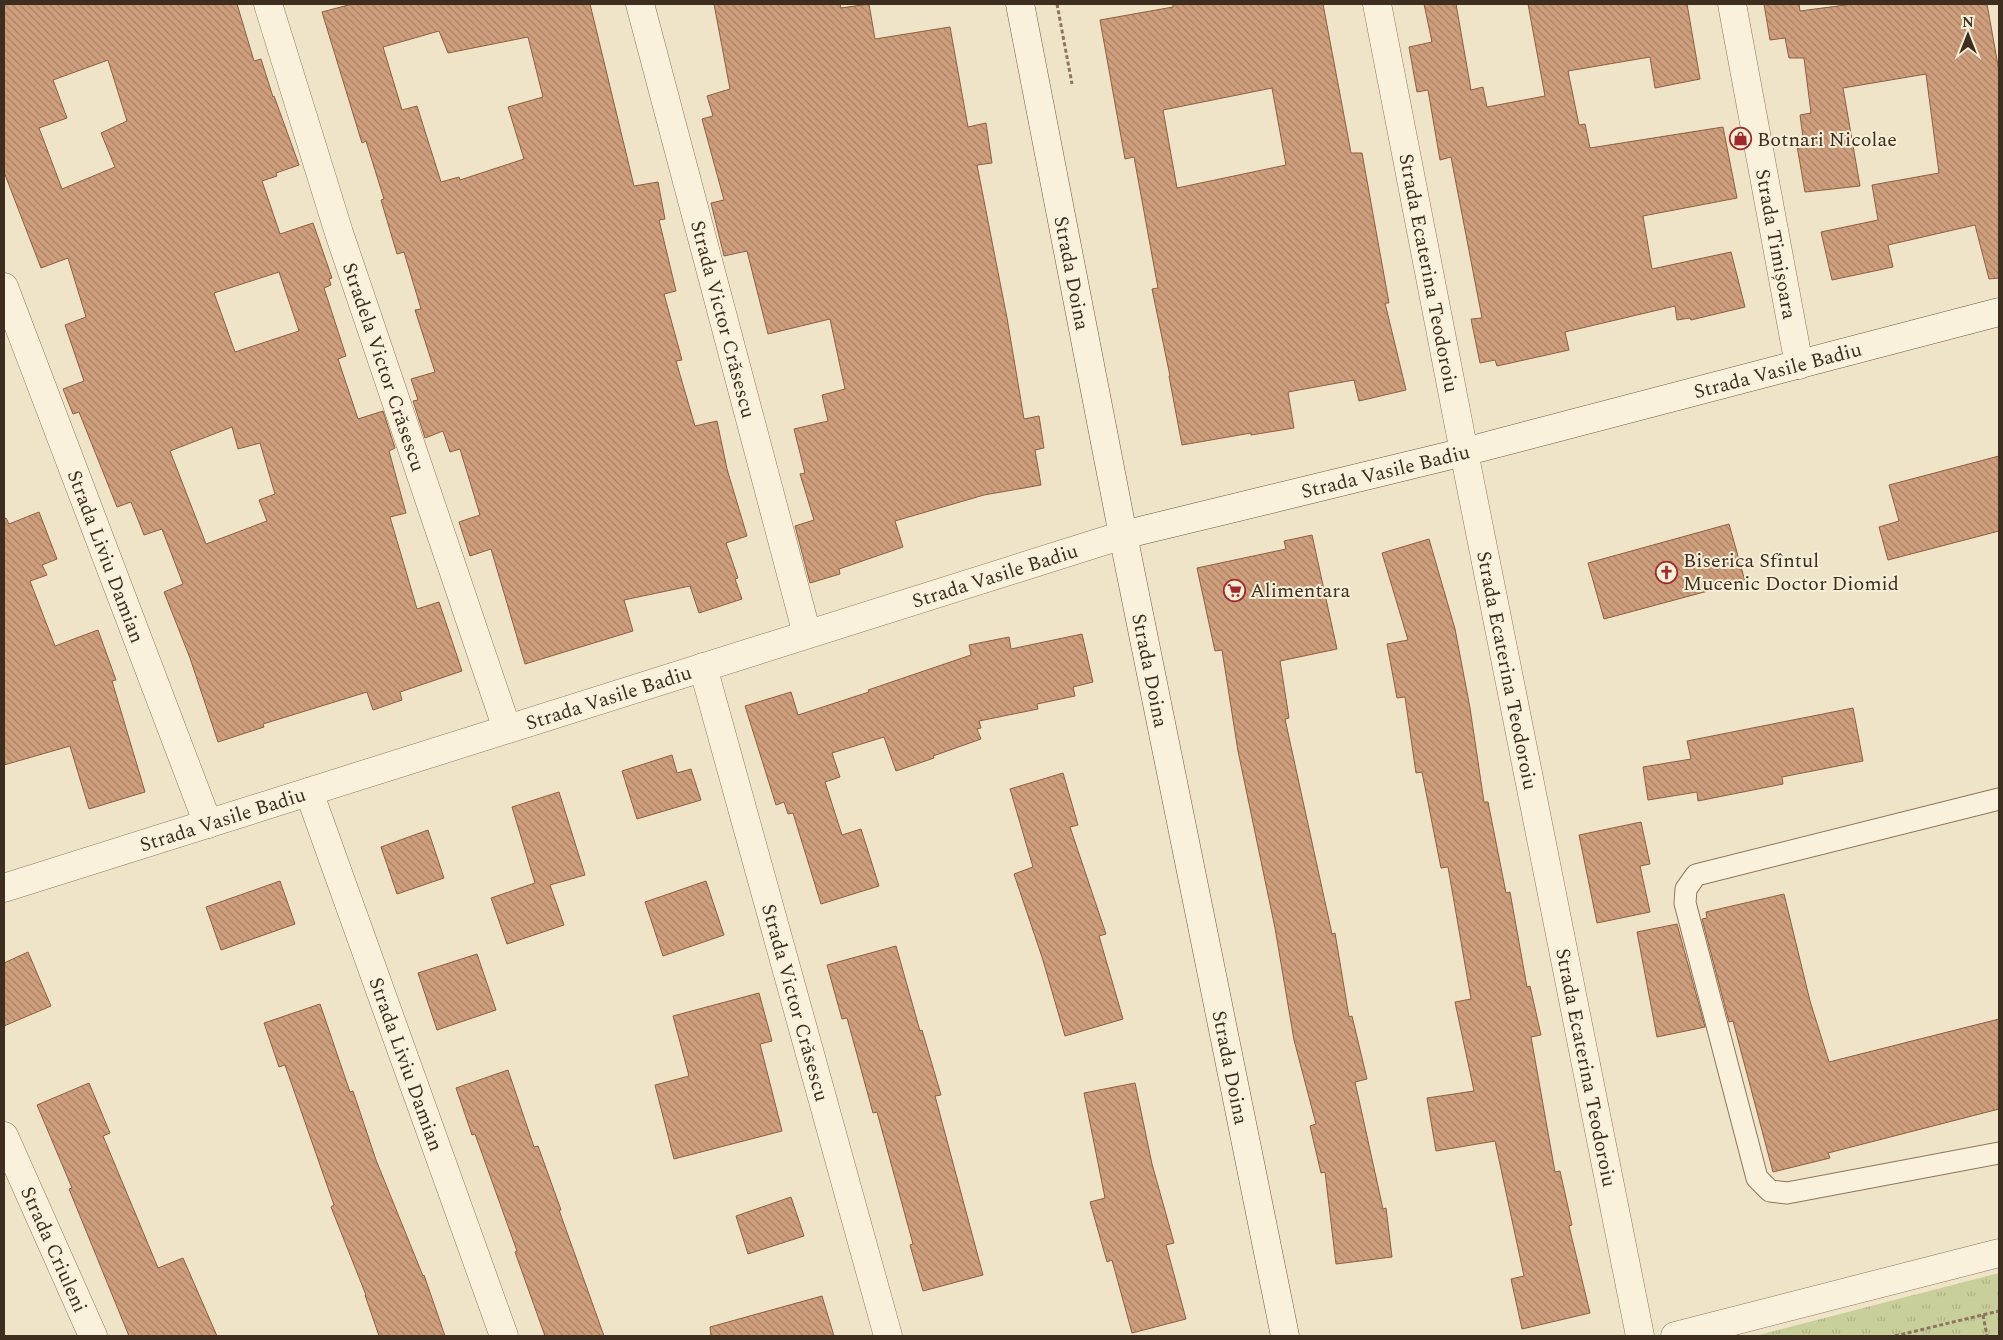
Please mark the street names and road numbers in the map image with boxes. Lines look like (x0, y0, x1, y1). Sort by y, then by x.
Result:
street label: Strada Ecaterina Teodoroiu (1390, 151, 1466, 395)
street label: Strada Timișoara (1747, 166, 1804, 322)
street label: Strada Doina (1045, 213, 1097, 333)
street label: Strada Victor Crăsescu (682, 217, 763, 422)
street label: Stradela Victor Crăsescu (334, 258, 433, 476)
street label: Strada Vasile Badiu (1690, 335, 1865, 407)
street label: Strada Vasile Badiu (1298, 437, 1473, 507)
street label: Strada Liviu Damian (59, 466, 152, 647)
street label: Strada Vasile Badiu (908, 536, 1082, 617)
street label: Strada Ecaterina Teodoroiu (1468, 548, 1545, 793)
street label: Strada Doina (1123, 611, 1176, 731)
street label: Strada Vasile Badiu (522, 658, 696, 739)
street label: Strada Vasile Badiu (136, 780, 310, 860)
street label: Strada Victor Crăsescu (753, 900, 836, 1105)
street label: Strada Ecaterina Teodoroiu (1547, 946, 1624, 1190)
street label: Strada Liviu Damian (361, 973, 451, 1156)
street label: Strada Doina (1203, 1008, 1256, 1128)
street label: Strada Criuleni (12, 1182, 95, 1318)

